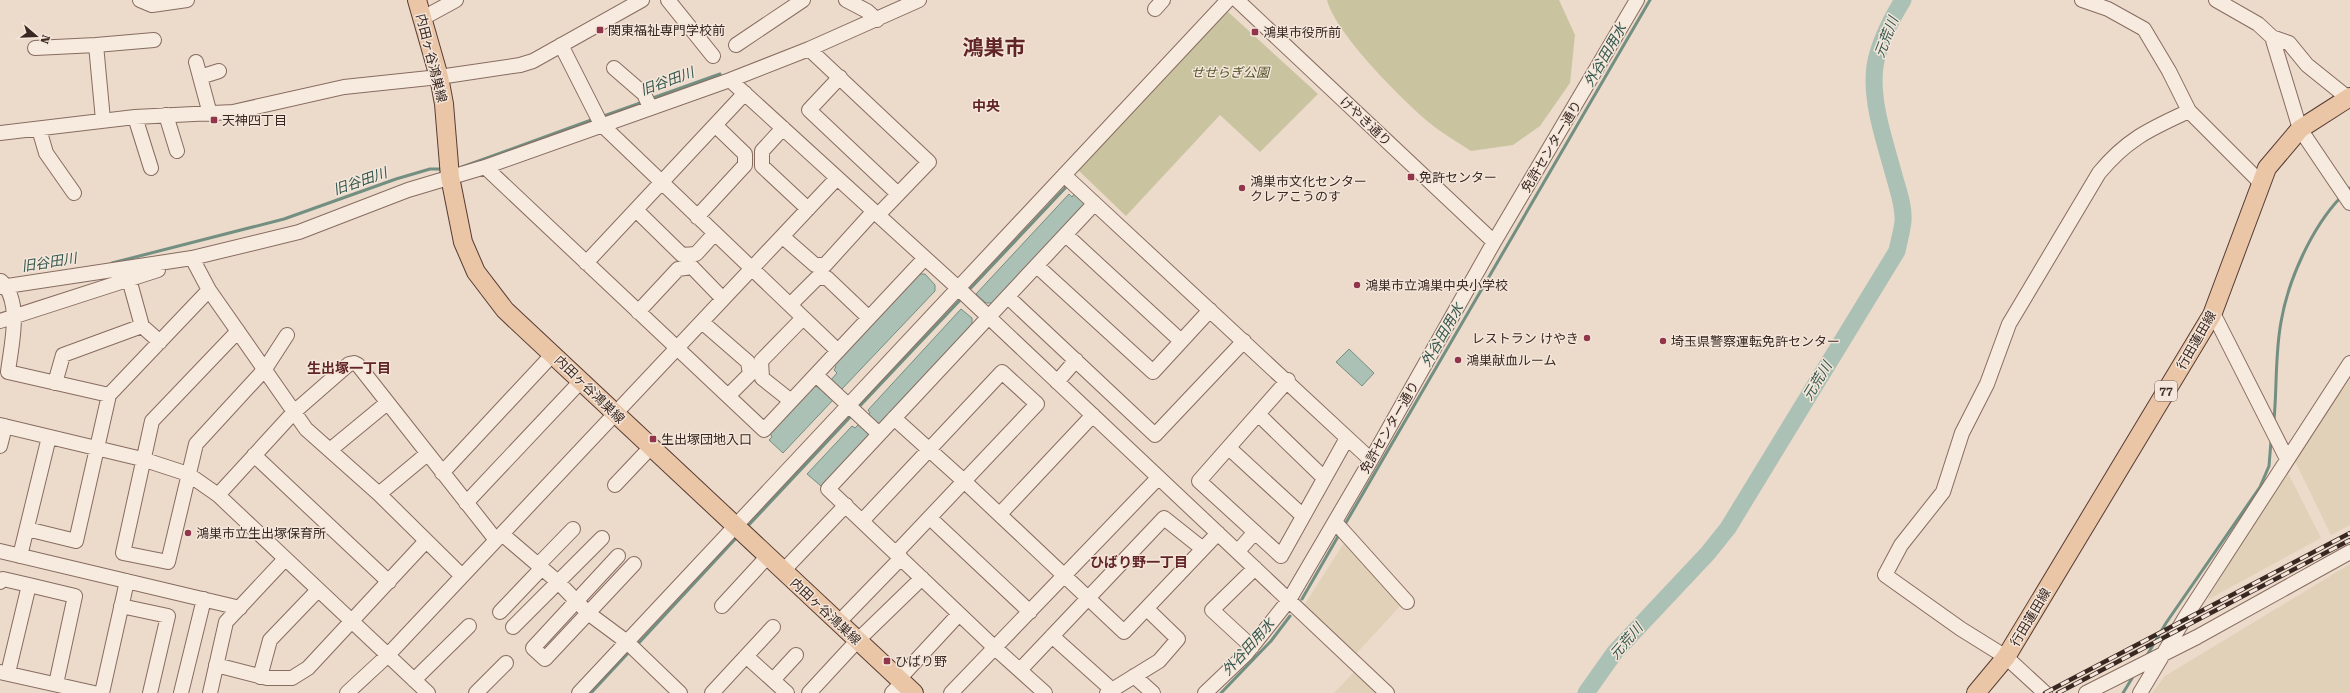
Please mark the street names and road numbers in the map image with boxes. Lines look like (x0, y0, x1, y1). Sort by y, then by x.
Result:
street label: 内田ヶ谷鴻巣線 (413, 12, 450, 104)
street label: けやき通り (1337, 94, 1395, 149)
street label: 免許センター通り (1518, 98, 1585, 195)
street label: 行田蓮田線 (2174, 308, 2219, 372)
street label: 内田ヶ谷鴻巣線 (552, 352, 628, 426)
street label: 免許センター通り (1357, 378, 1422, 476)
road number: 77 (2155, 381, 2177, 401)
street label: 内田ヶ谷鴻巣線 (787, 575, 864, 648)
street label: 行田蓮田線 (2007, 586, 2054, 649)

